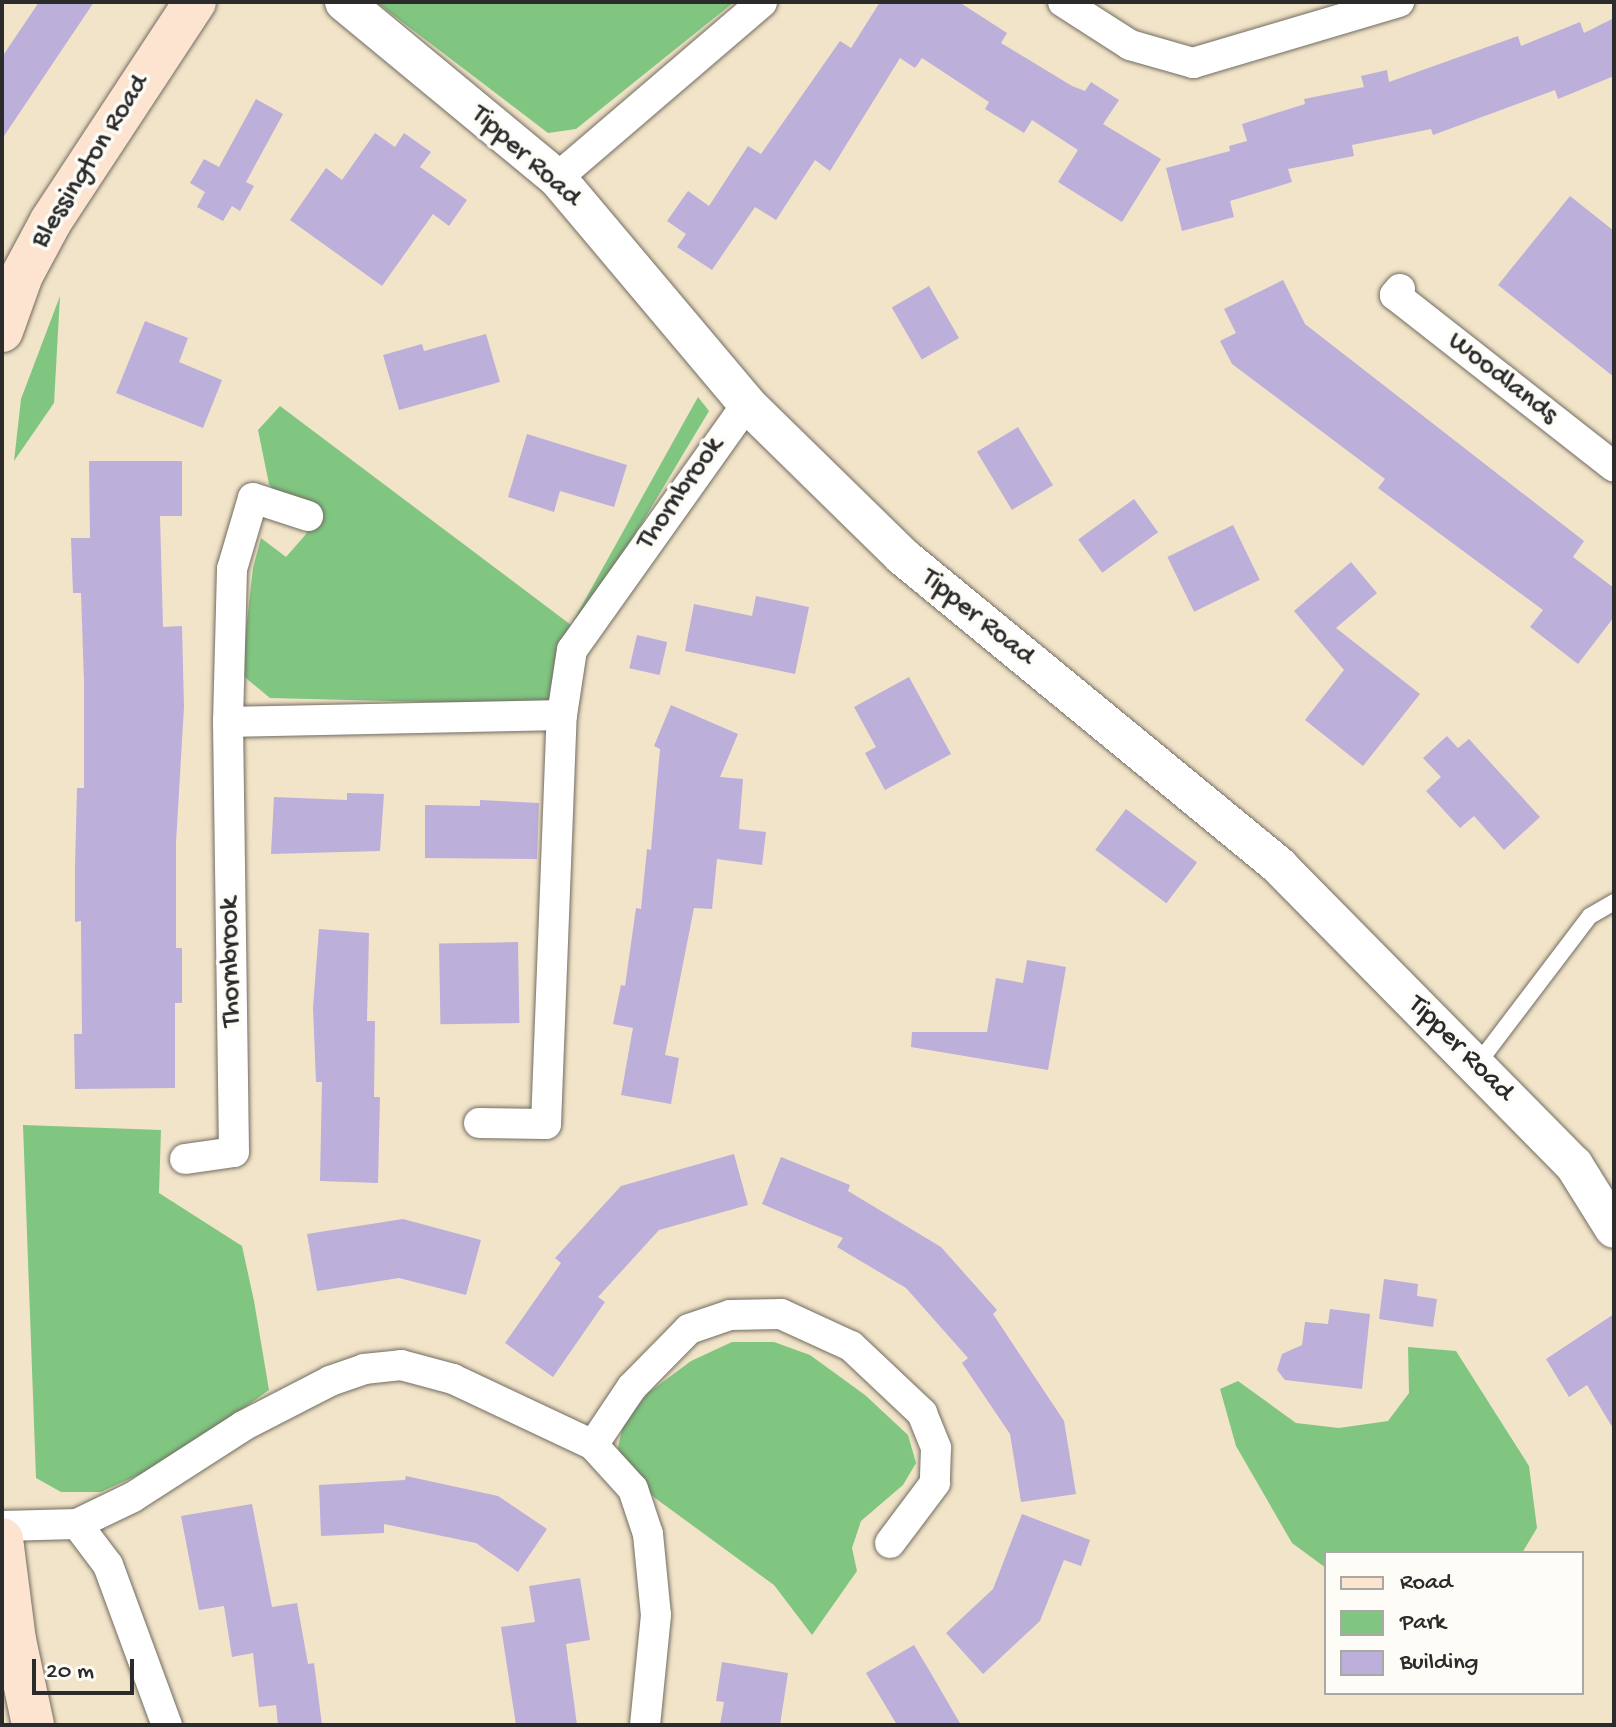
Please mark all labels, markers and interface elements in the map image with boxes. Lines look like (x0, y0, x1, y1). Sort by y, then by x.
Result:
street label: Blessington Road (24, 69, 158, 255)
street label: Tipper Road (463, 99, 587, 215)
street label: Woodlands (1440, 325, 1564, 433)
street label: Thornbrook (630, 431, 732, 557)
street label: Tipper Road (913, 562, 1041, 674)
street label: Thornbrook (214, 897, 250, 1027)
street label: Tipper Road (1400, 989, 1520, 1109)
legend (1324, 1551, 1584, 1695)
text: Road (1400, 1569, 1452, 1598)
text: Park (1400, 1609, 1446, 1638)
scale bar (36, 1643, 138, 1693)
text: Building (1400, 1649, 1478, 1678)
text: 20 m (46, 1658, 94, 1687)

